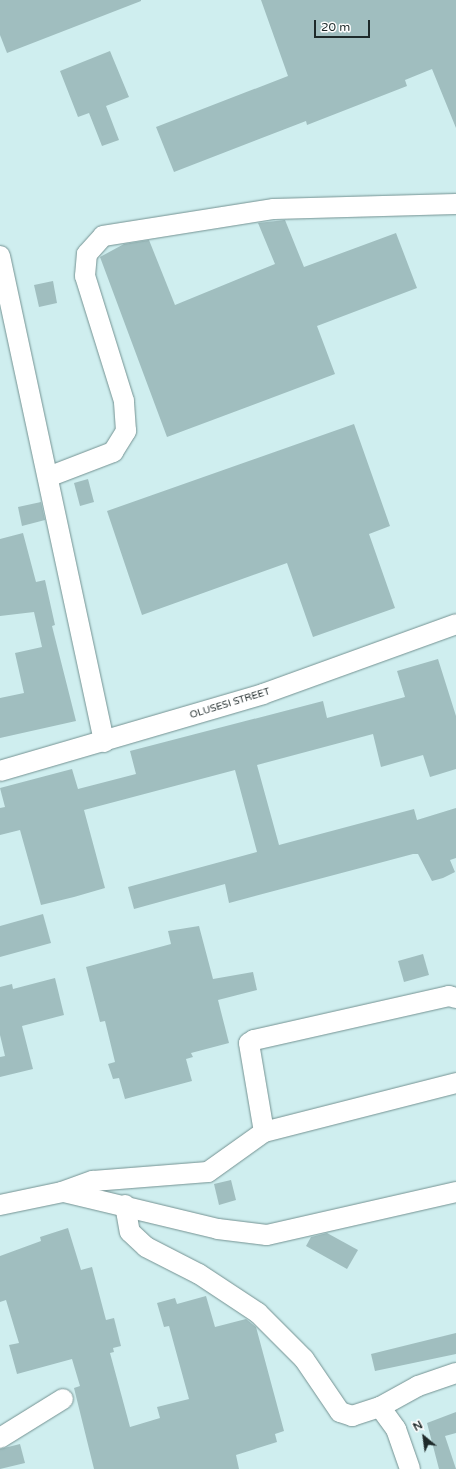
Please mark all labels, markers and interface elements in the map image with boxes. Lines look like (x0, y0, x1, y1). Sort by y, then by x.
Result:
scale bar (316, 12, 372, 38)
text: 20 m (321, 20, 350, 34)
street label: OLUSESI STREET (188, 686, 272, 722)
north arrow (404, 1417, 444, 1457)
text: N (411, 1418, 425, 1434)

